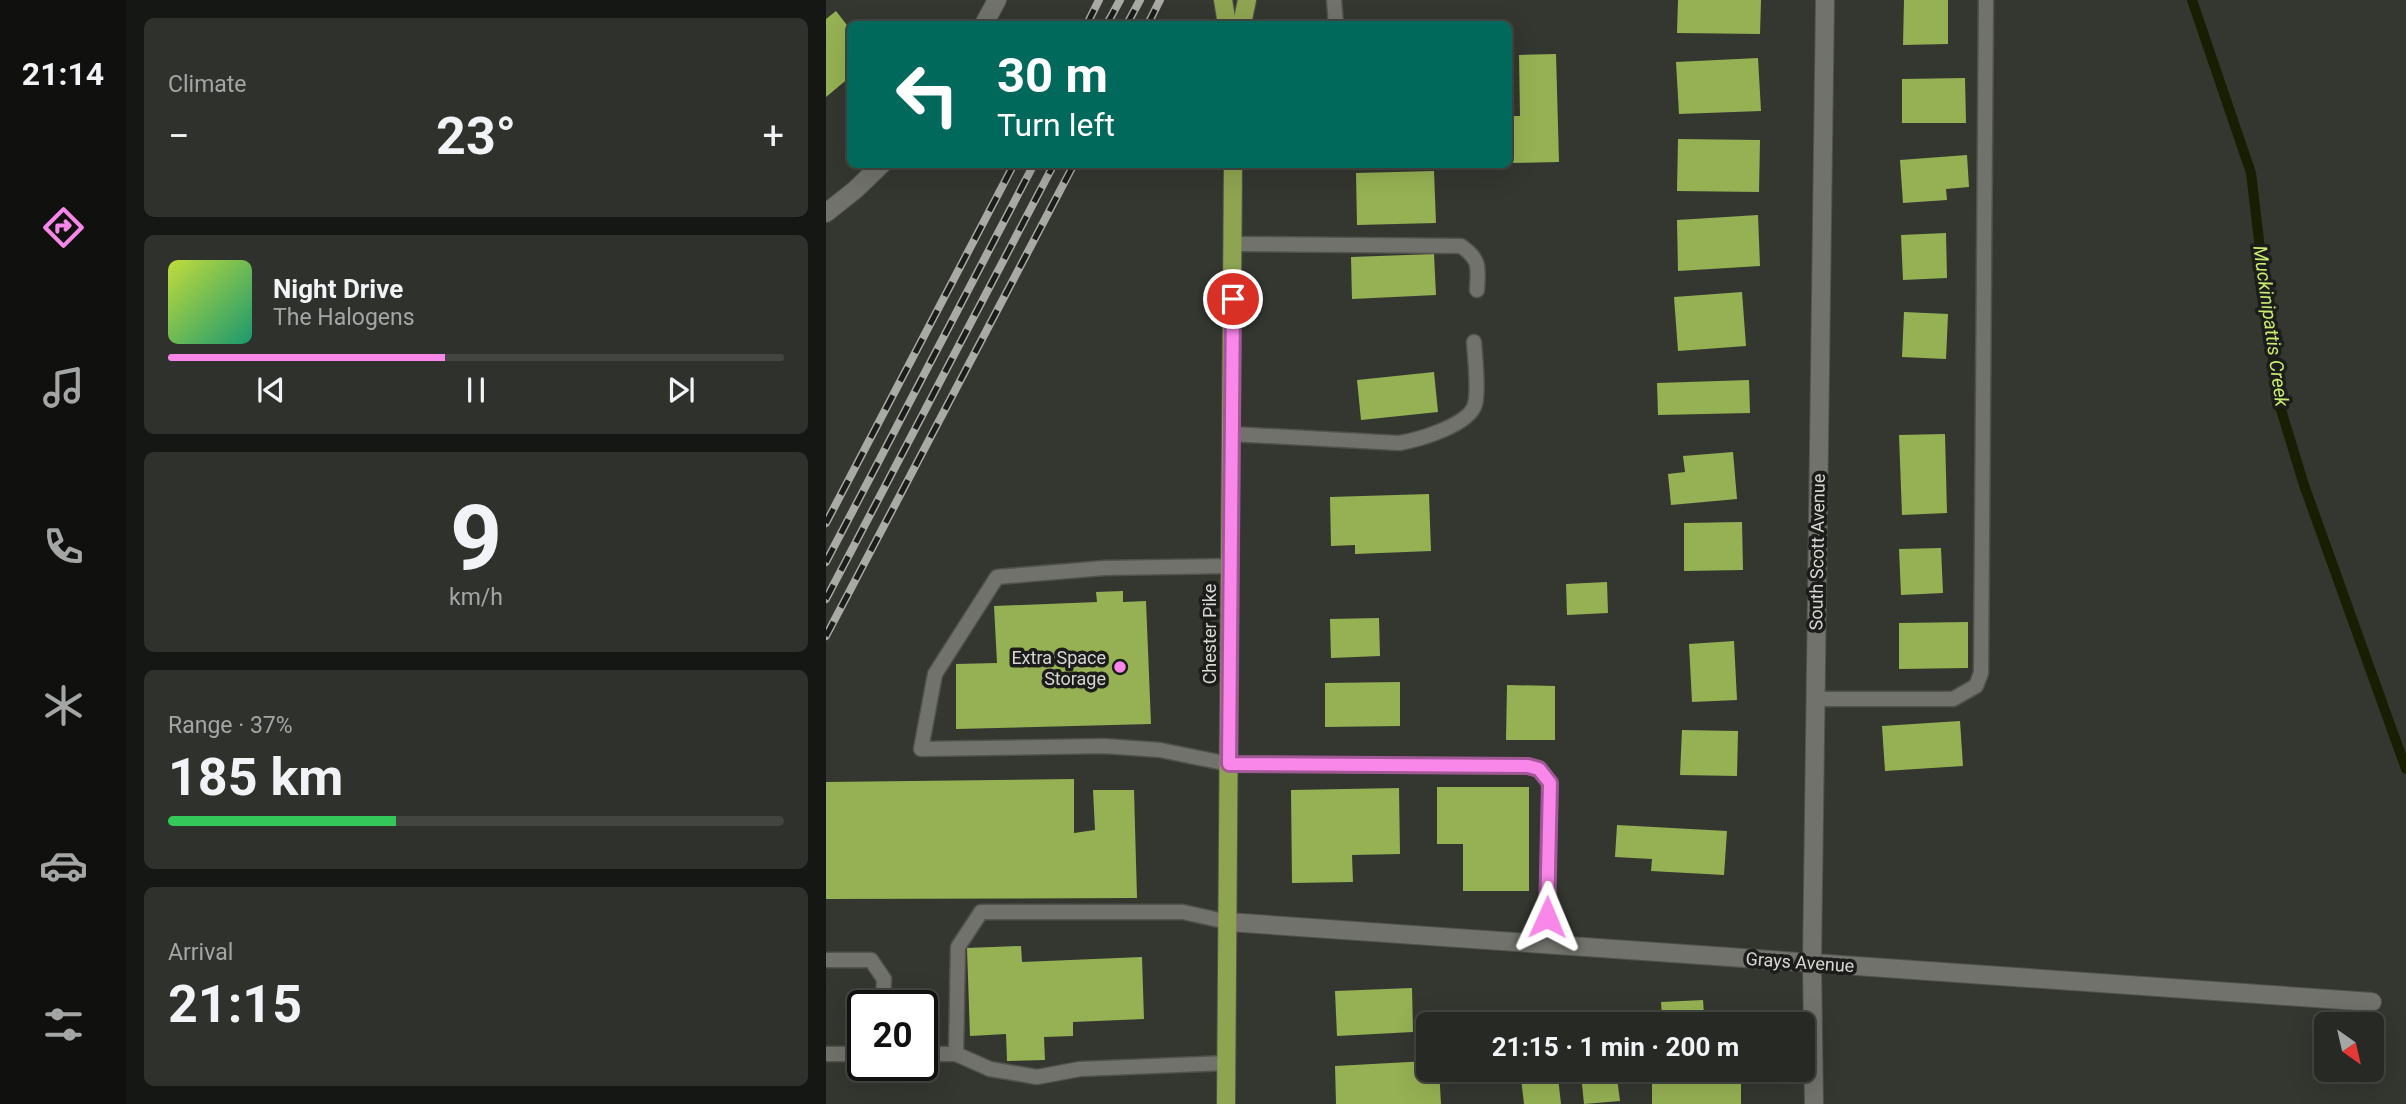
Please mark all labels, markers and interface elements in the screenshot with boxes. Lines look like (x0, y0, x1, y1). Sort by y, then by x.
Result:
text: 30 m (997, 47, 1108, 104)
icon: left (882, 49, 973, 140)
text: 21:14 (22, 55, 104, 93)
text: Climate (168, 71, 247, 98)
text: 23° (436, 106, 516, 167)
text: Turn left (997, 106, 1115, 144)
text: − (168, 114, 190, 158)
text: + (762, 114, 784, 158)
icon: directions (39, 203, 88, 252)
water label: Muckinipattis Creek (2248, 244, 2294, 409)
pin (1203, 269, 1263, 329)
text: Night Drive (273, 274, 403, 304)
icon: arrive (1214, 280, 1252, 318)
text: The Halogens (273, 304, 415, 331)
icon: music (39, 363, 88, 412)
icon: previous (252, 371, 290, 409)
icon: pause (457, 371, 495, 409)
icon: next (662, 371, 700, 409)
street label: South Scott Avenue (1805, 474, 1829, 630)
text: 9 (450, 485, 502, 591)
icon: phone (39, 522, 88, 571)
text: km/h (449, 584, 503, 611)
street label: Chester Pike (1199, 584, 1220, 684)
place label: Extra Space Storage (1011, 647, 1106, 689)
marker: Extra Space Storage (1112, 659, 1128, 675)
icon: climate (39, 681, 88, 730)
text: Range · 37% (168, 712, 293, 739)
text: 185 km (168, 747, 343, 808)
icon: car (39, 841, 88, 890)
position arrow (1510, 880, 1584, 954)
text: Arrival (168, 939, 233, 966)
street label: Grays Avenue (1745, 948, 1855, 976)
text: 21:15 (168, 974, 302, 1035)
speed limit sign: 20 (847, 990, 938, 1081)
icon: filters (39, 1000, 88, 1049)
north arrow (2314, 1012, 2384, 1082)
map controls (2314, 1012, 2384, 1082)
text: 21:15 · 1 min · 200 m (1492, 1032, 1739, 1062)

